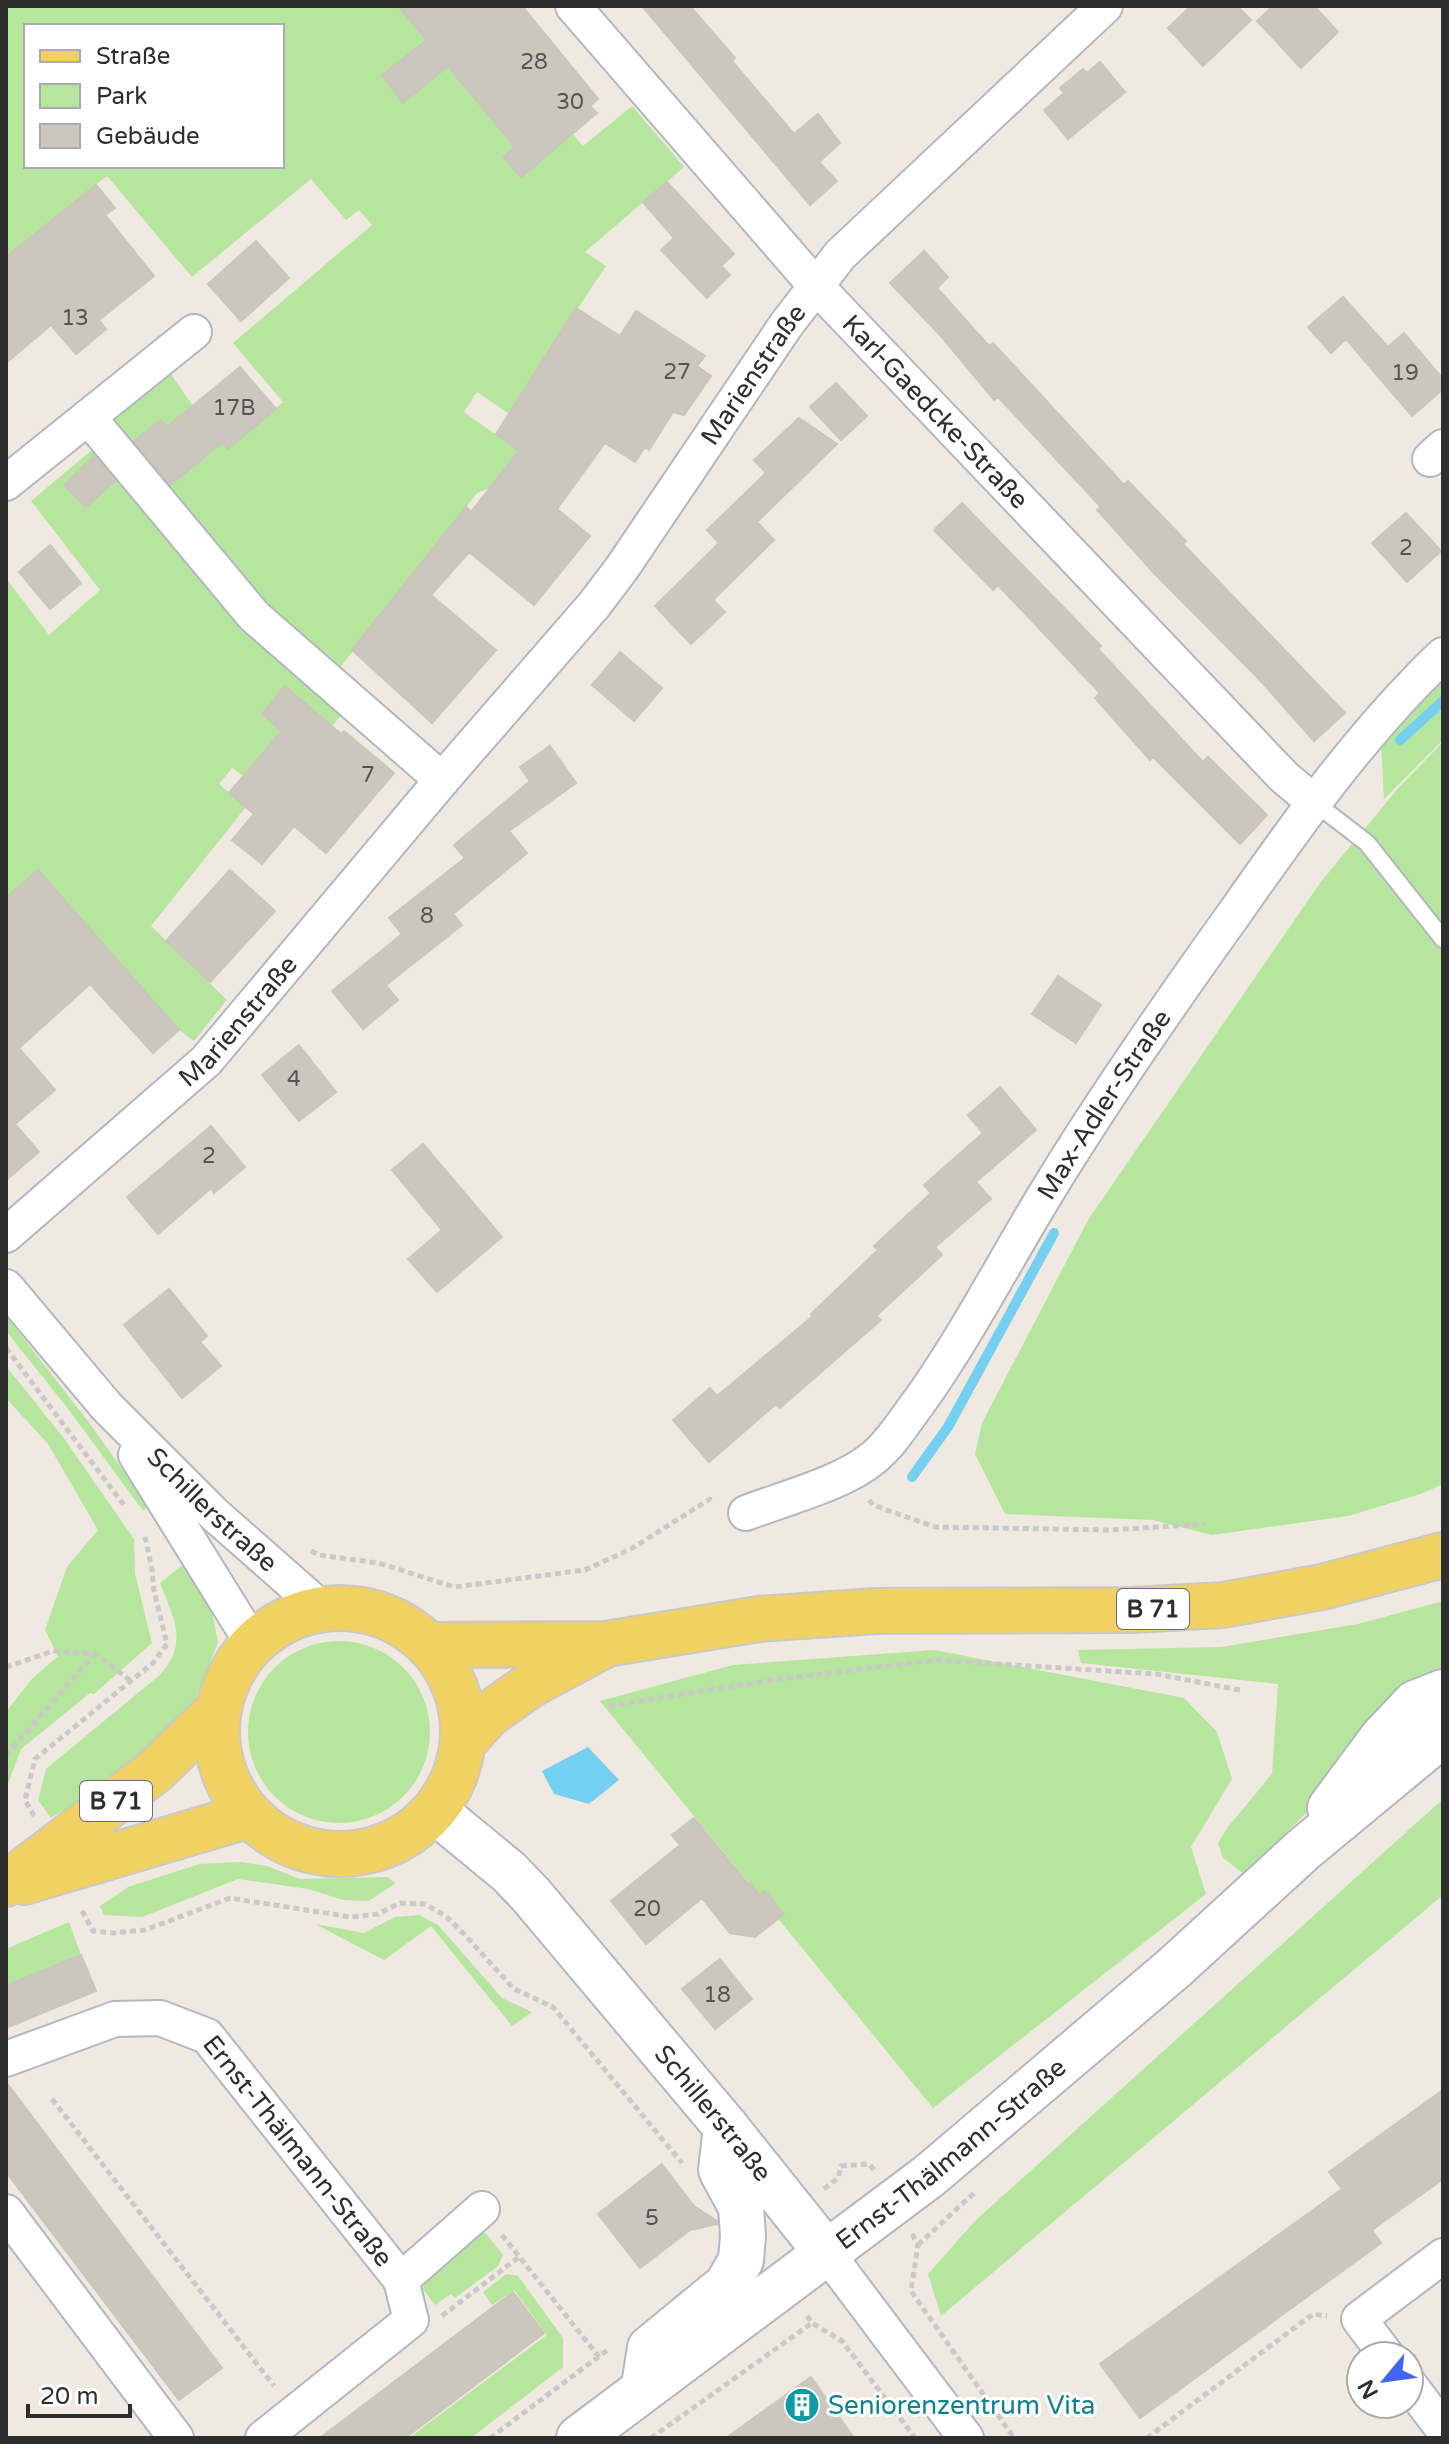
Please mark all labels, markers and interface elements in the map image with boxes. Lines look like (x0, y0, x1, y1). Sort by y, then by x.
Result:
legend (24, 24, 284, 168)
text: Straße (96, 42, 170, 71)
house number: 28 (520, 49, 548, 75)
text: Park (96, 82, 147, 111)
house number: 30 (556, 89, 584, 115)
text: Gebäude (96, 122, 200, 151)
street label: Marienstraße (694, 298, 813, 451)
house number: 13 (61, 305, 89, 331)
street label: Karl-Gaedcke-Straße (836, 308, 1035, 515)
house number: 27 (663, 359, 691, 385)
house number: 19 (1391, 360, 1419, 386)
house number: 17B (213, 395, 255, 421)
house number: 2 (1399, 535, 1413, 561)
house number: 7 (361, 762, 375, 788)
house number: 8 (420, 903, 434, 929)
street label: Marienstraße (173, 949, 304, 1094)
street label: Max-Adler-Straße (1031, 1004, 1178, 1205)
house number: 4 (287, 1066, 301, 1092)
house number: 2 (202, 1143, 216, 1169)
street label: Schillerstraße (141, 1441, 284, 1579)
road number: B 71 (1117, 1589, 1189, 1629)
road number: B 71 (80, 1781, 152, 1821)
house number: 20 (633, 1896, 661, 1922)
house number: 18 (703, 1982, 731, 2008)
street label: Ernst-Thälmann-Straße (196, 2029, 399, 2273)
street label: Schillerstraße (648, 2039, 778, 2188)
street label: Ernst-Thälmann-Straße (830, 2052, 1072, 2256)
house number: 5 (645, 2205, 659, 2231)
north arrow (1345, 2340, 1425, 2420)
scale bar (28, 2368, 130, 2418)
text: N (1353, 2375, 1384, 2403)
text: 20 m (40, 2382, 98, 2411)
building icon: Seniorenzentrum Vita (783, 2386, 821, 2424)
place label: Seniorenzentrum Vita (828, 2390, 1095, 2421)

